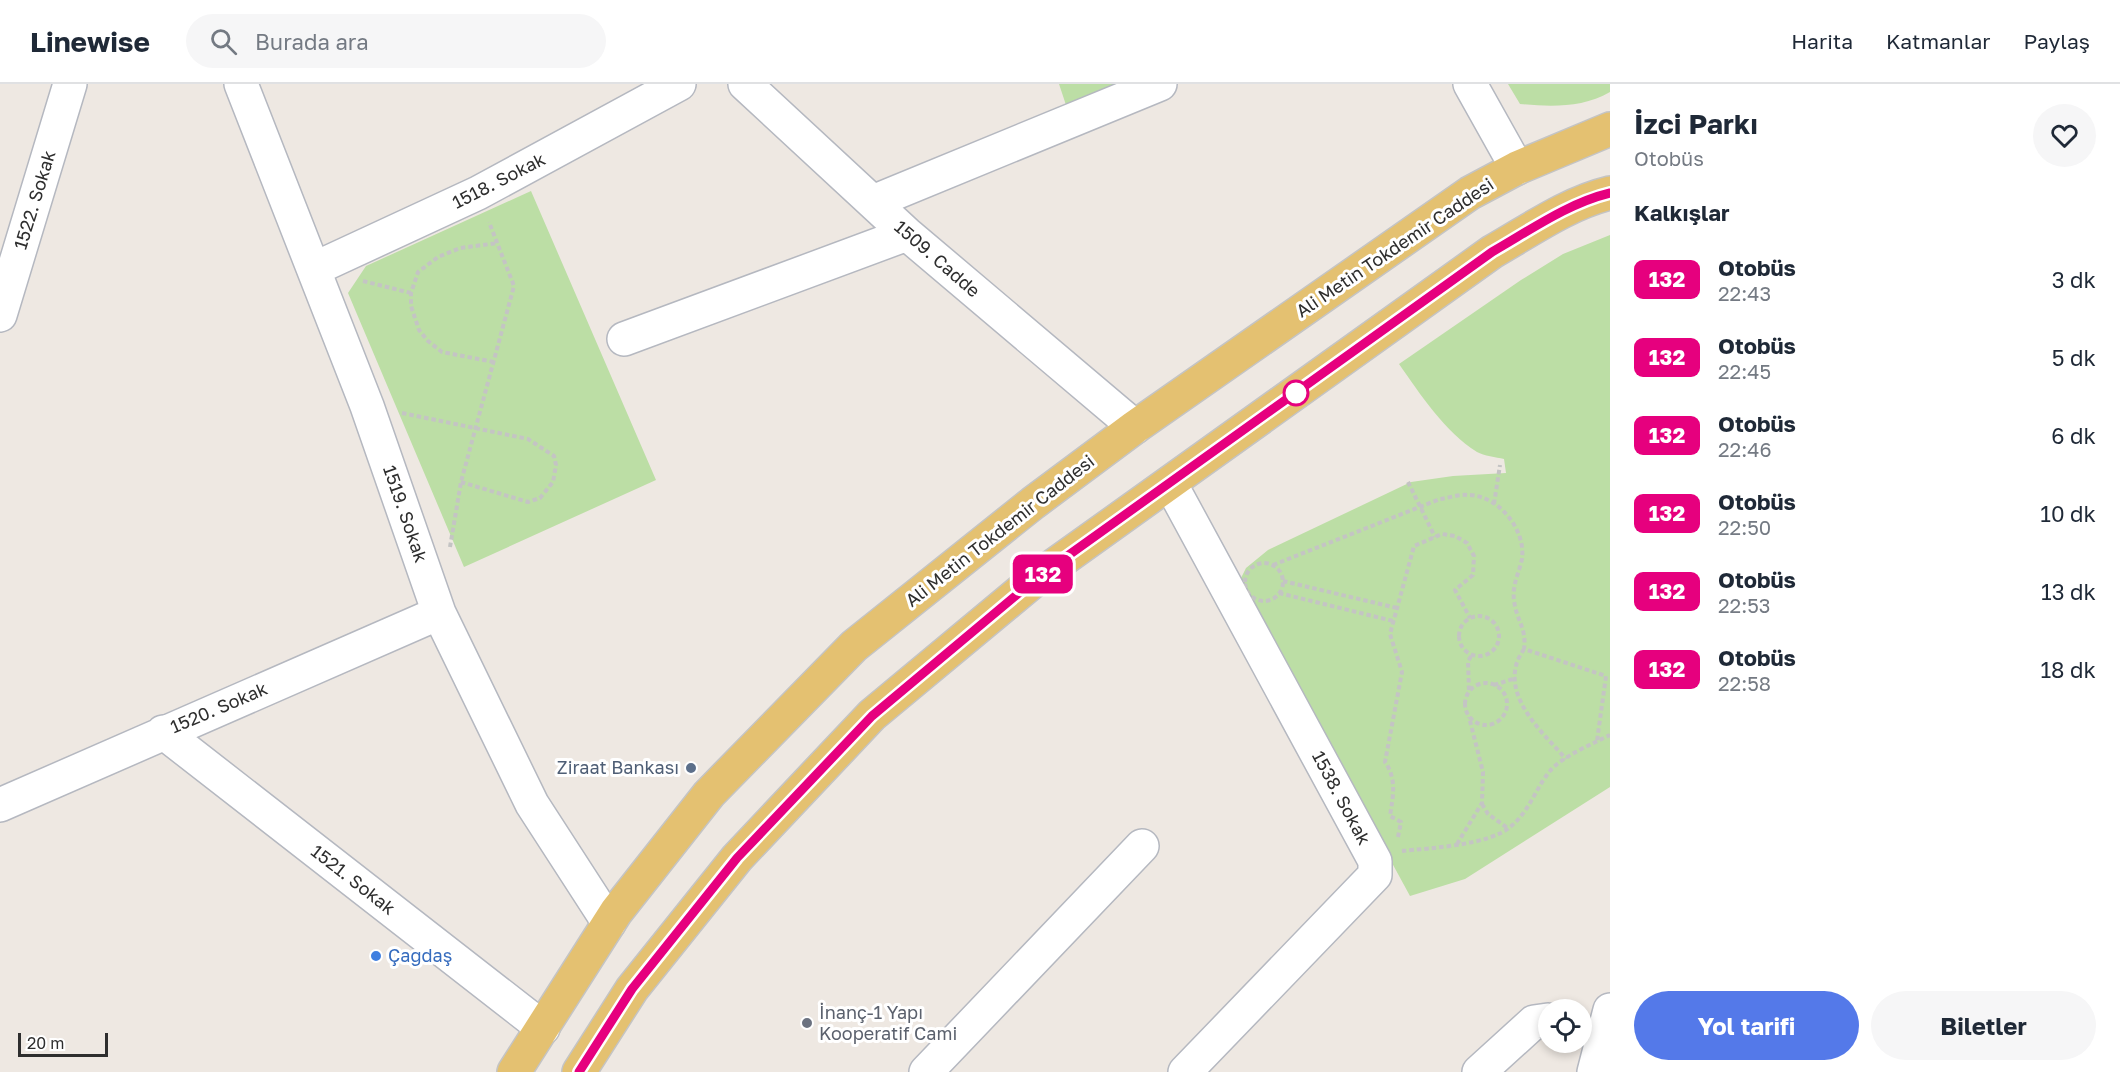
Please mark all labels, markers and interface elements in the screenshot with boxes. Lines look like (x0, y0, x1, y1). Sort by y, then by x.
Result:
search box (186, 14, 606, 68)
text: Linewise (30, 25, 150, 58)
icon: search (207, 25, 240, 58)
text: Burada ara (255, 28, 369, 55)
text: Harita (1791, 28, 1853, 54)
text: Katmanlar (1886, 28, 1991, 54)
text: Paylaş (2024, 28, 2090, 54)
button: heart (2033, 104, 2096, 167)
text: İzci Parkı (1634, 107, 1758, 140)
text: Otobüs (1634, 146, 1704, 170)
street label: 1522. Sokak (9, 147, 60, 252)
street label: 1518. Sokak (448, 147, 549, 213)
street label: Ali Metin Tokdemir Caddesi (1291, 173, 1497, 322)
text: Kalkışlar (1634, 199, 1730, 226)
street label: 1509. Cadde (890, 215, 985, 301)
text: Otobüs (1718, 254, 1796, 281)
text: 132 (1649, 266, 1685, 292)
text: 3 dk (2052, 266, 2096, 293)
text: 22:43 (1718, 281, 1771, 305)
text: Otobüs (1718, 332, 1796, 359)
text: 132 (1649, 344, 1685, 370)
text: 5 dk (2052, 344, 2096, 371)
text: 22:45 (1718, 359, 1771, 383)
unlabelled marker (1283, 380, 1309, 406)
text: Otobüs (1718, 410, 1796, 437)
text: 132 (1649, 422, 1685, 448)
text: 6 dk (2051, 422, 2096, 449)
text: 22:46 (1718, 437, 1772, 461)
street label: Ali Metin Tokdemir Caddesi (901, 450, 1098, 611)
street label: 1519. Sokak (379, 462, 433, 565)
text: Otobüs (1718, 488, 1796, 515)
text: 132 (1649, 500, 1685, 526)
text: 10 dk (2040, 500, 2096, 527)
text: 22:50 (1718, 515, 1771, 539)
line badge: 132 (1008, 554, 1078, 594)
text: 132 (1025, 561, 1061, 587)
text: Otobüs (1718, 566, 1796, 593)
text: 132 (1649, 578, 1685, 604)
text: 13 dk (2041, 578, 2096, 605)
text: 22:53 (1718, 593, 1771, 617)
text: Otobüs (1718, 644, 1796, 671)
text: 132 (1649, 656, 1685, 682)
text: 18 dk (2040, 656, 2096, 683)
text: 22:58 (1718, 671, 1771, 695)
street label: 1520. Sokak (167, 677, 270, 737)
street label: 1538. Sokak (1308, 747, 1376, 848)
place label: Ziraat Bankası (557, 756, 679, 778)
marker: Ziraat Bankası (684, 761, 698, 775)
street label: 1521. Sokak (307, 839, 400, 919)
place label: Çağdaş (388, 944, 452, 966)
marker: Çağdaş (369, 949, 383, 963)
button: Yol tarifi (1634, 991, 1859, 1060)
button: Biletler (1871, 991, 2096, 1060)
map controls (1538, 999, 1592, 1053)
button: locate (1538, 999, 1592, 1053)
place label: İnanç-1 Yapı Kooperatif Cami (819, 1001, 957, 1044)
marker: İnanç-1 Yapı Kooperatif Cami (800, 1016, 814, 1030)
scale bar (18, 1030, 108, 1058)
text: 20 m (27, 1033, 64, 1053)

